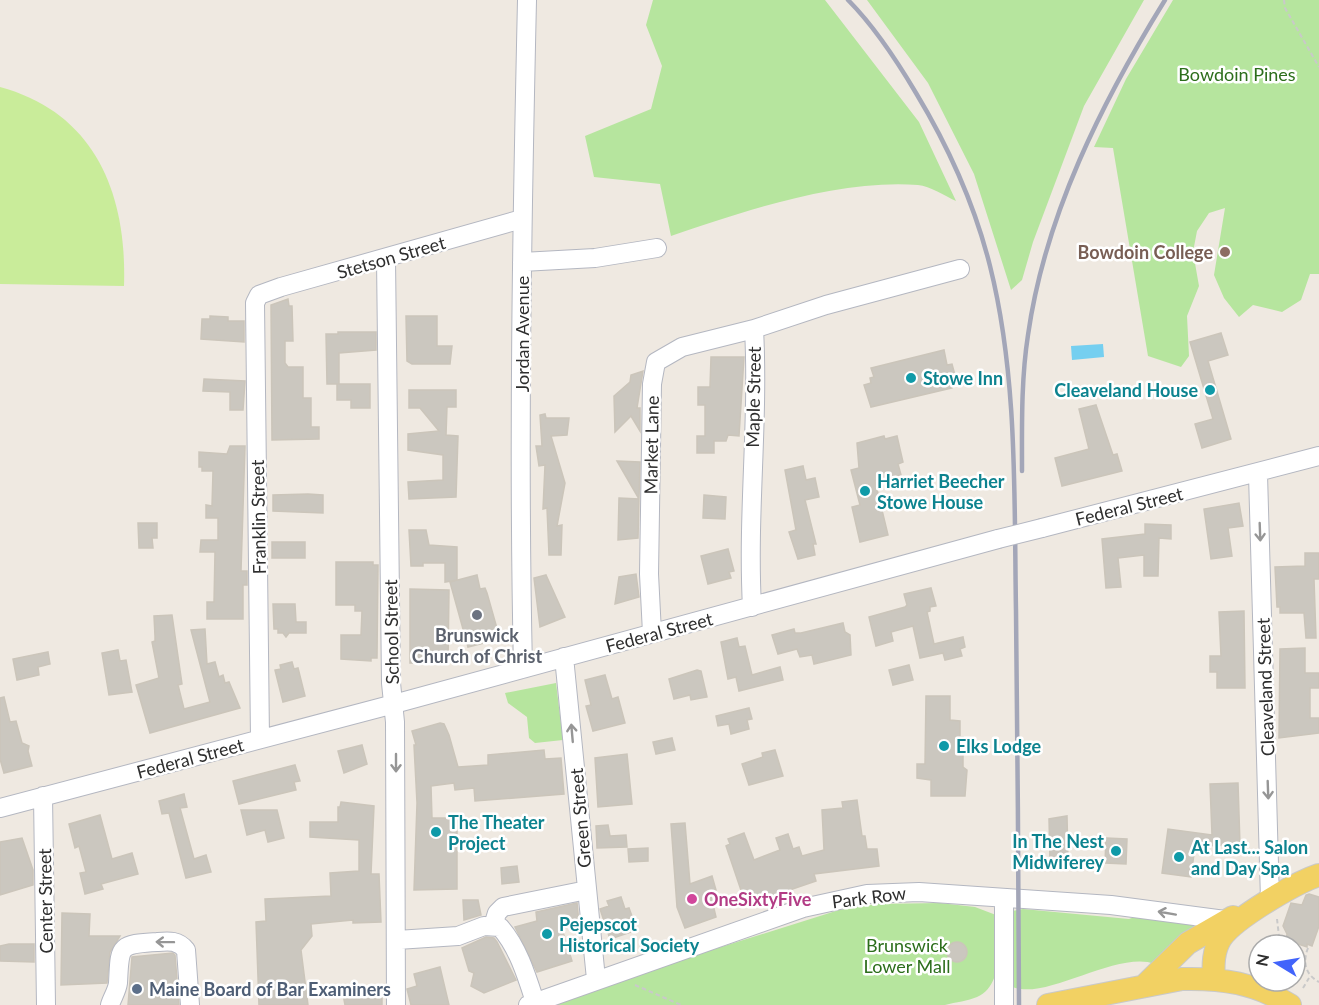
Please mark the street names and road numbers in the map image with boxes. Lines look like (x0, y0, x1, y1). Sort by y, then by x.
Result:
street label: Stetson Street (334, 231, 448, 283)
street label: Jordan Avenue (511, 276, 533, 392)
street label: Maple Street (741, 346, 765, 448)
street label: Market Lane (639, 395, 663, 495)
street label: Franklin Street (246, 459, 270, 574)
street label: Federal Street (1073, 482, 1186, 530)
street label: School Street (379, 579, 403, 685)
street label: Federal Street (603, 607, 716, 657)
street label: Cleaveland Street (1252, 617, 1278, 757)
street label: Federal Street (134, 733, 247, 783)
street label: Green Street (565, 767, 595, 869)
street label: Center Street (33, 848, 57, 954)
street label: Park Row (831, 882, 907, 912)

